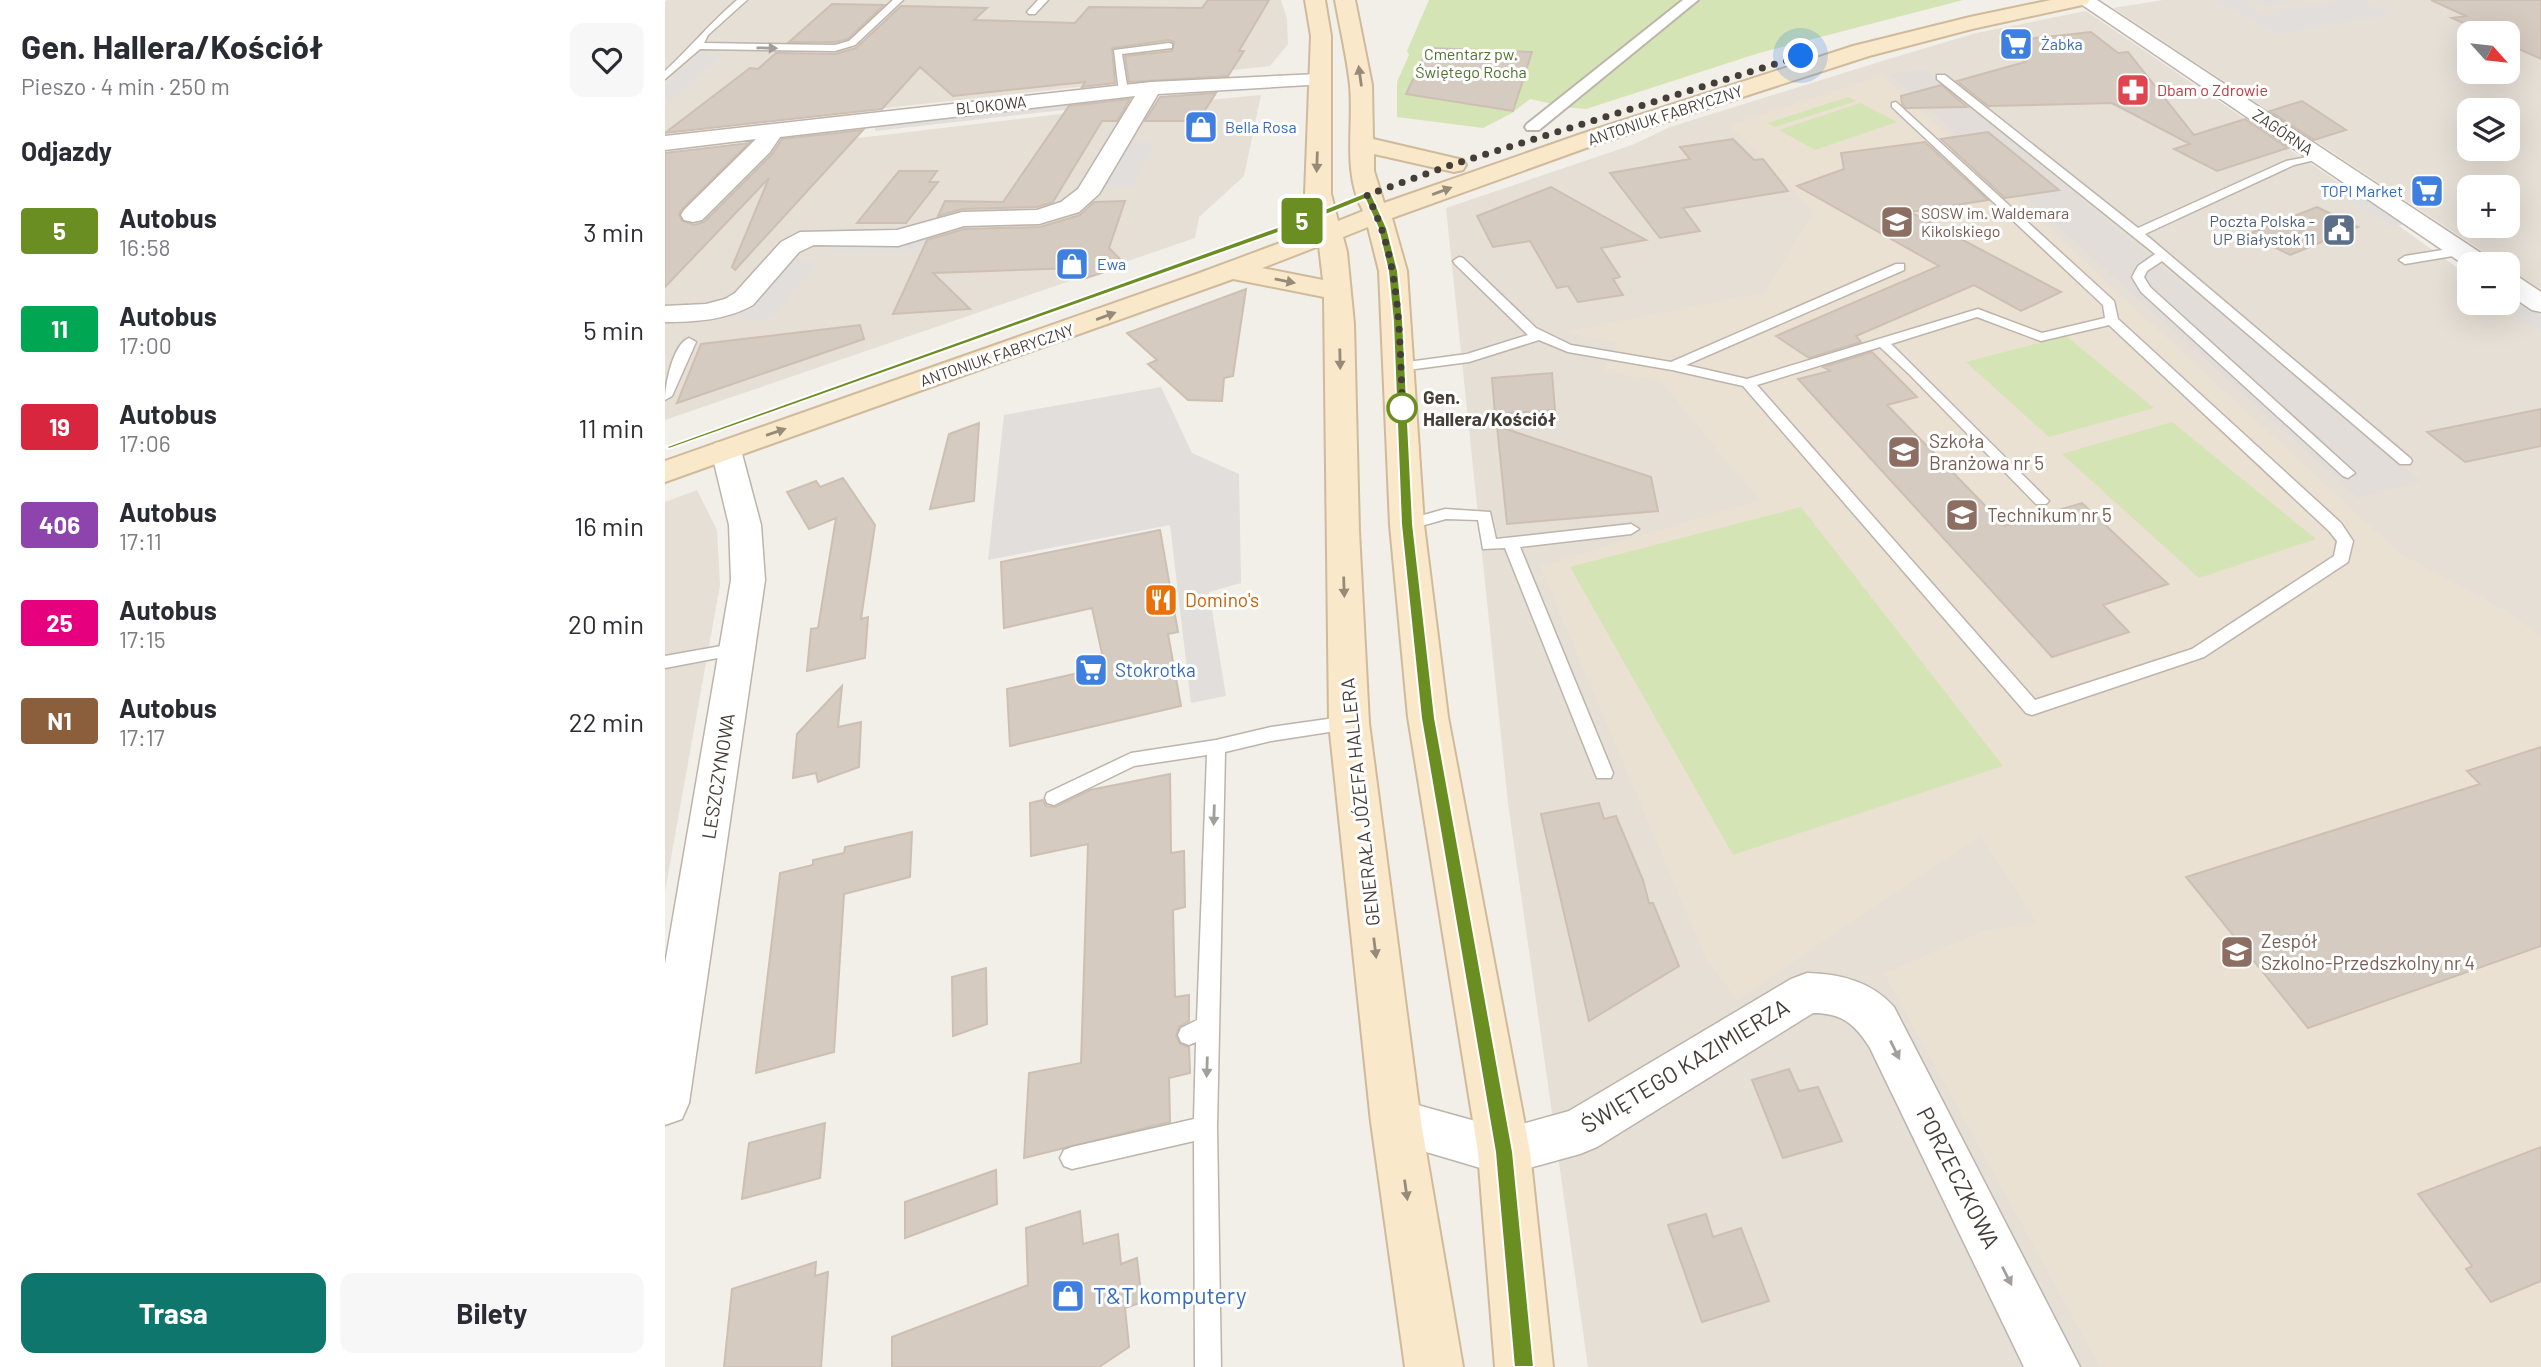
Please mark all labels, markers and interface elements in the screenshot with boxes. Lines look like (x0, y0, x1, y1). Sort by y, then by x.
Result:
north arrow (2457, 21, 2520, 84)
map controls (2457, 21, 2520, 315)
button: heart (570, 23, 644, 97)
supermarket icon: Żabka (1997, 25, 2035, 63)
text: Gen. Hallera/Kościół (21, 26, 323, 66)
place label: Żabka (2041, 34, 2083, 53)
your location (1783, 38, 1818, 73)
one-way arrow (756, 42, 778, 54)
park label: Cmentarz pw. Świętego Rocha (1415, 44, 1527, 81)
one-way arrow (1354, 65, 1365, 87)
pharmacy icon: Dbam o Zdrowie (2114, 71, 2152, 109)
text: Pieszo · 4 min · 250 m (21, 72, 230, 100)
street label: ANTONIUK FABRYCZNY (1585, 80, 1745, 149)
place label: Dbam o Zdrowie (2157, 80, 2268, 99)
street label: BLOKOWA (955, 91, 1027, 118)
button: layers (2457, 98, 2520, 161)
street label: ZAGÓRNA (2250, 105, 2317, 159)
shop icon: Bella Rosa (1182, 108, 1220, 146)
place label: Bella Rosa (1225, 117, 1297, 136)
text: Odjazdy (21, 135, 112, 166)
one-way arrow (1311, 151, 1322, 173)
supermarket icon: TOPI Market (2408, 172, 2446, 210)
button: + (2457, 175, 2520, 238)
place label: TOPI Market (2321, 181, 2403, 200)
one-way arrow (1431, 185, 1452, 196)
line badge: 5 (1279, 198, 1325, 244)
text: Autobus (119, 202, 217, 233)
school or university icon: SOSW im. Waldemara Kikolskiego (1878, 203, 1916, 241)
place label: SOSW im. Waldemara Kikolskiego (1921, 203, 2069, 240)
text: 5 (1296, 206, 1308, 235)
place label: Poczta Polska - UP Białystok 11 (2210, 211, 2315, 248)
public building icon: Poczta Polska - UP Białystok 11 (2320, 211, 2358, 249)
text: 5 (53, 216, 66, 245)
text: 3 min (583, 216, 644, 247)
text: 16:58 (119, 233, 171, 261)
shop icon: Ewa (1053, 245, 1091, 283)
button: − (2457, 252, 2520, 315)
place label: Ewa (1097, 254, 1126, 273)
one-way arrow (1274, 276, 1296, 287)
text: Autobus (119, 300, 217, 331)
one-way arrow (1095, 310, 1116, 321)
text: 11 (51, 314, 68, 343)
text: 5 min (583, 314, 644, 345)
street label: ANTONIUK FABRYCZNY (917, 319, 1076, 390)
text: 17:00 (119, 331, 172, 359)
one-way arrow (1334, 348, 1346, 370)
place label: Gen. Hallera/Kościół (1423, 385, 1556, 430)
marker: Gen. Hallera/Kościół (1387, 393, 1417, 423)
text: Autobus (119, 398, 217, 429)
text: 19 (49, 412, 70, 441)
text: 11 min (578, 412, 644, 443)
one-way arrow (765, 427, 786, 438)
text: 17:06 (119, 429, 171, 457)
place label: Szkoła Branżowa nr 5 (1929, 429, 2044, 474)
school or university icon: Szkoła Branżowa nr 5 (1885, 433, 1923, 471)
text: Autobus (119, 496, 217, 527)
school or university icon: Technikum nr 5 (1943, 496, 1981, 534)
place label: Technikum nr 5 (1987, 503, 2112, 526)
text: 406 (39, 510, 80, 539)
text: 16 min (574, 510, 644, 541)
text: 17:11 (119, 527, 162, 555)
one-way arrow (1339, 576, 1350, 598)
restaurant icon: Domino's (1142, 581, 1180, 619)
place label: Domino's (1185, 588, 1259, 611)
text: Autobus (119, 594, 217, 625)
text: 25 (46, 608, 73, 637)
text: 20 min (568, 608, 644, 639)
text: 17:15 (119, 625, 166, 653)
supermarket icon: Stokrotka (1072, 651, 1110, 689)
place label: Stokrotka (1115, 658, 1196, 681)
street label: GENERAŁA JÓZEFA HALLERA (1335, 677, 1384, 927)
text: Autobus (119, 692, 217, 723)
text: N1 (47, 706, 72, 735)
text: 22 min (569, 706, 644, 737)
street label: LESZCZYNOWA (696, 711, 739, 841)
text: 17:17 (119, 723, 165, 751)
one-way arrow (1208, 804, 1220, 826)
place label: Zespół Szkolno-Przedszkolny nr 4 (2261, 929, 2475, 974)
school or university icon: Zespół Szkolno-Przedszkolny nr 4 (2218, 933, 2256, 971)
one-way arrow (1370, 937, 1381, 959)
street label: ŚWIĘTEGO KAZIMIERZA (1575, 992, 1794, 1138)
one-way arrow (1889, 1040, 1900, 1060)
one-way arrow (1201, 1056, 1212, 1078)
street label: PORZECZKOWA (1911, 1102, 2007, 1253)
one-way arrow (1401, 1179, 1412, 1201)
one-way arrow (2000, 1266, 2012, 1286)
button: Trasa (21, 1273, 326, 1353)
button: Bilety (340, 1273, 644, 1353)
shop icon: T&T komputery (1049, 1277, 1087, 1315)
place label: T&T komputery (1093, 1281, 1247, 1309)

